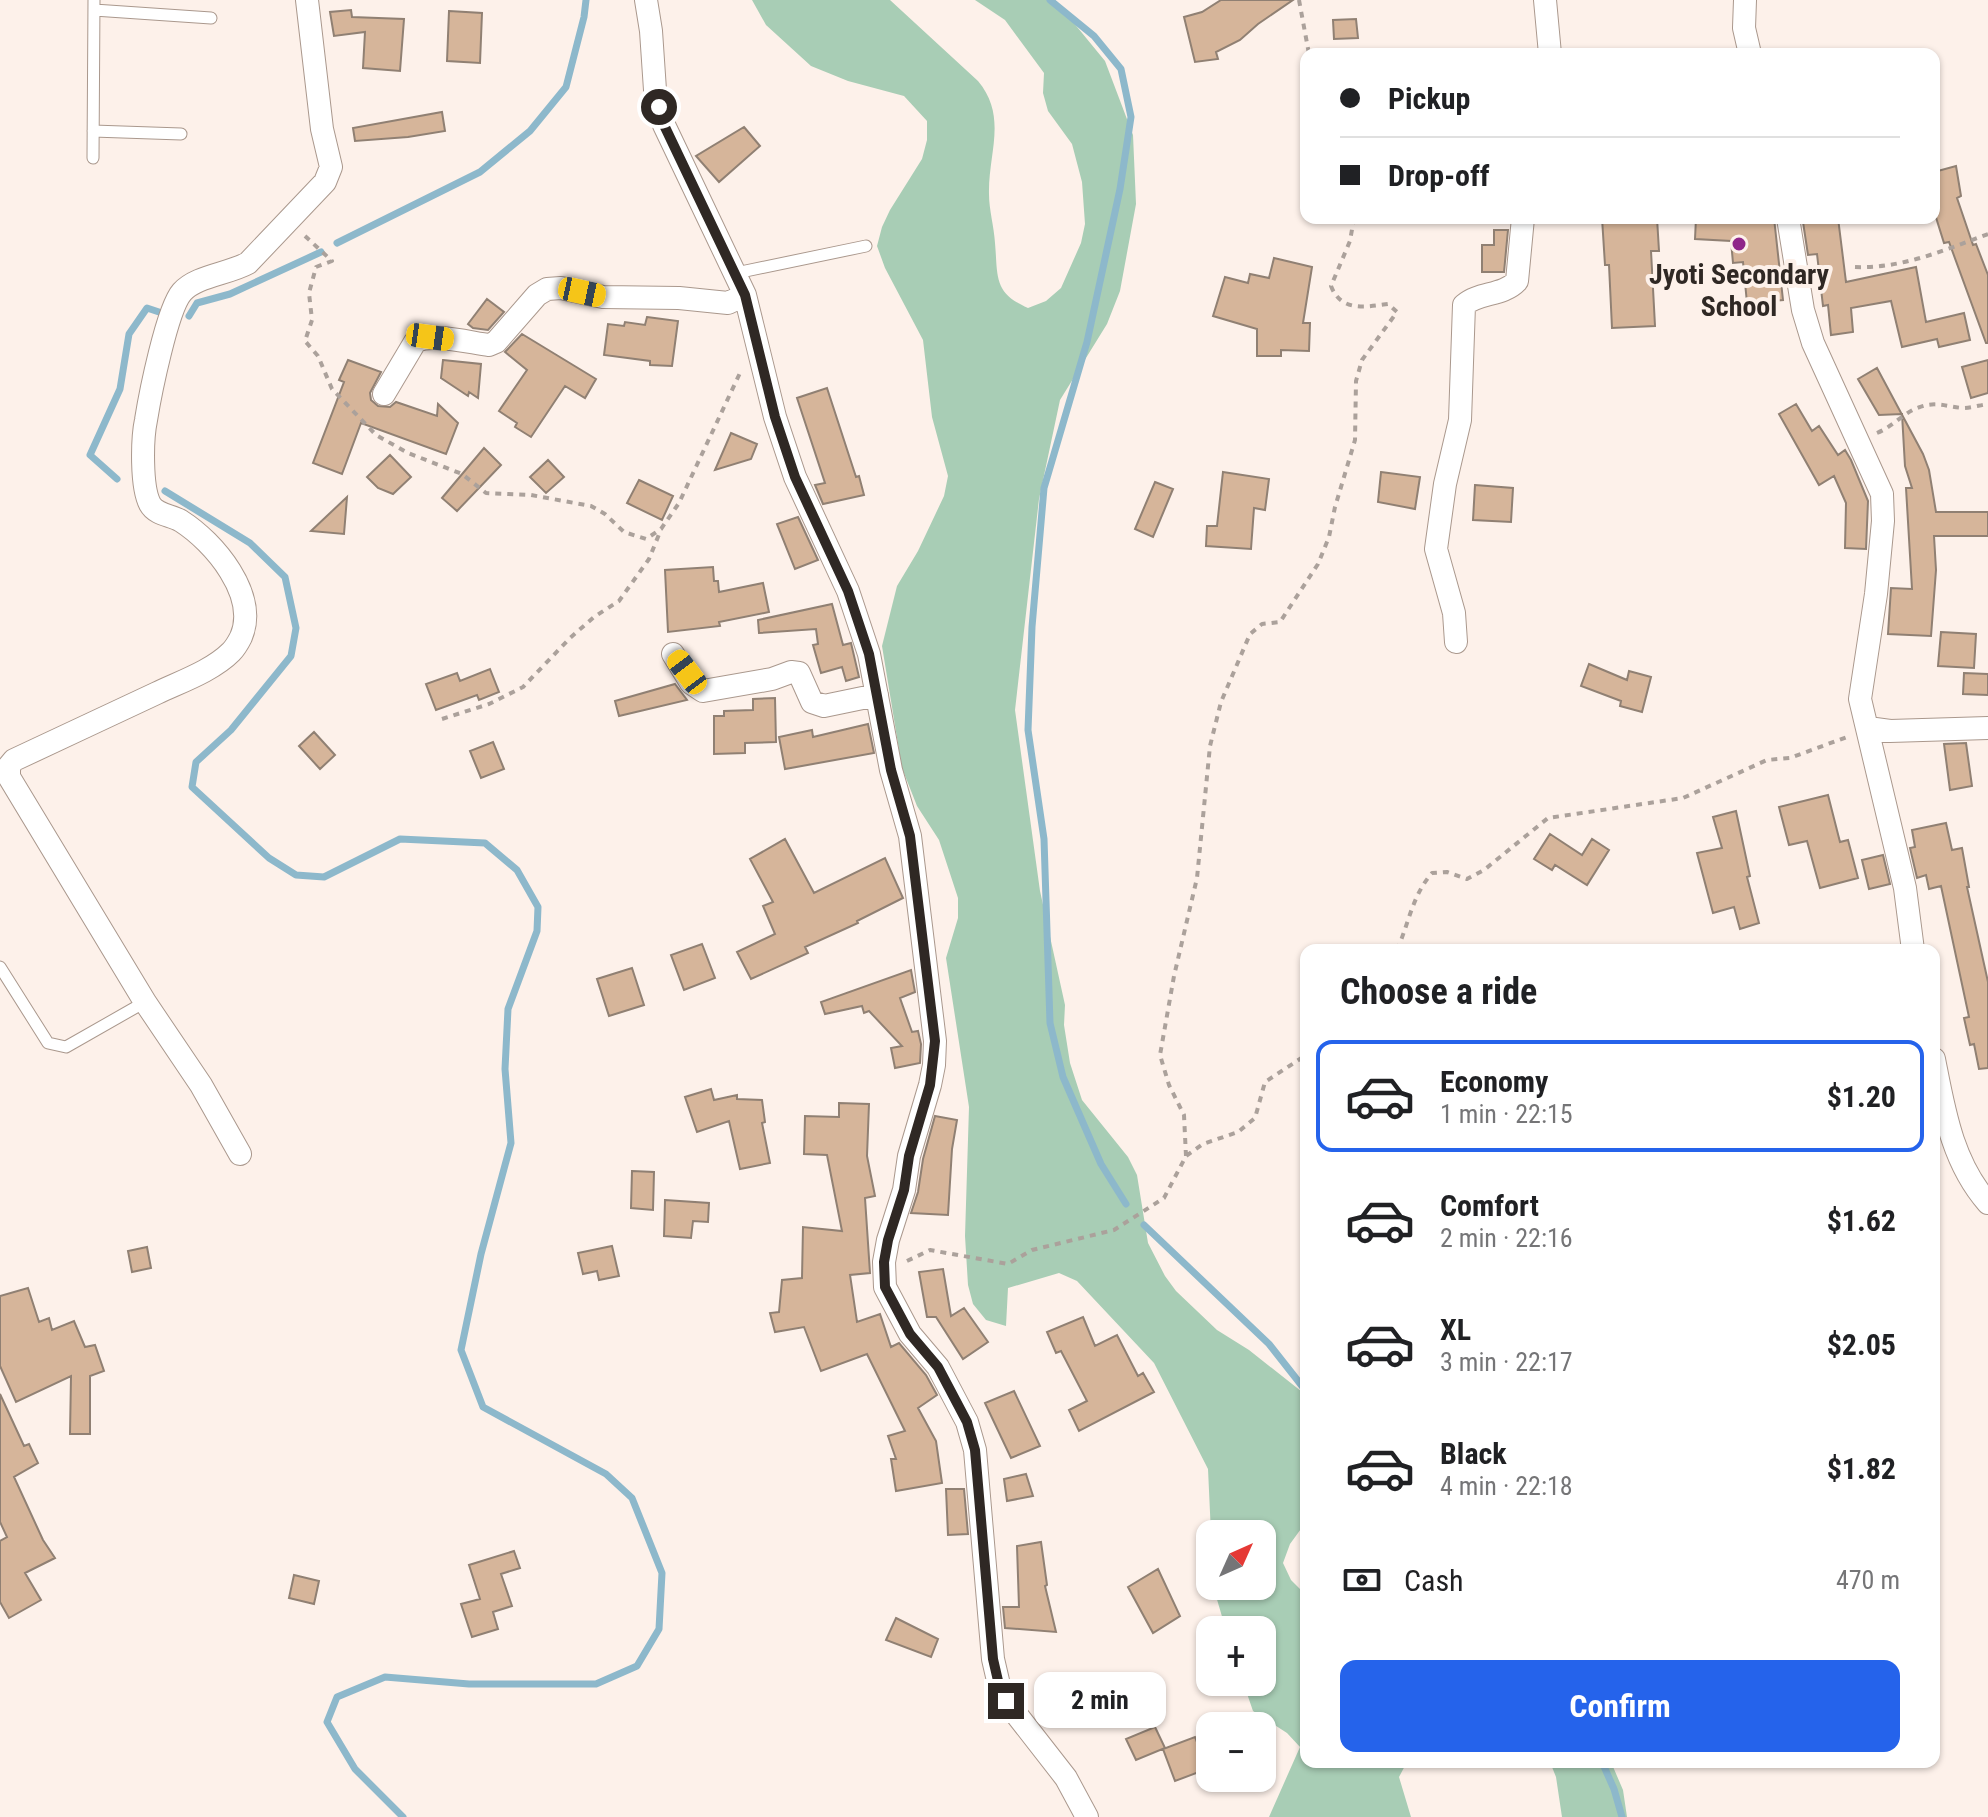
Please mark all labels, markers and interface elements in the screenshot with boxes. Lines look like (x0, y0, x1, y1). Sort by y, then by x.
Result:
text: Pickup (1388, 81, 1470, 116)
route start (641, 89, 677, 125)
text: Drop-off (1388, 158, 1490, 193)
marker: Jyoti Secondary School (1730, 235, 1748, 253)
place label: Jyoti Secondary School (1649, 258, 1830, 323)
car (556, 275, 608, 309)
car (405, 322, 455, 352)
car (663, 646, 711, 698)
text: Choose a ride (1340, 971, 1537, 1013)
icon: car (1344, 1060, 1416, 1132)
text: Economy (1440, 1064, 1548, 1099)
text: $1.20 (1827, 1079, 1896, 1114)
text: 1 min · 22:15 (1440, 1099, 1573, 1129)
icon: car (1344, 1184, 1416, 1256)
text: Comfort (1440, 1188, 1539, 1223)
text: $1.62 (1827, 1203, 1896, 1238)
text: 2 min · 22:16 (1440, 1223, 1573, 1253)
icon: car (1344, 1308, 1416, 1380)
text: XL (1440, 1312, 1471, 1347)
text: $2.05 (1827, 1327, 1896, 1362)
text: 3 min · 22:17 (1440, 1347, 1573, 1377)
icon: car (1344, 1432, 1416, 1504)
text: Black (1440, 1436, 1507, 1471)
text: $1.82 (1827, 1451, 1896, 1486)
text: 4 min · 22:18 (1440, 1471, 1573, 1501)
north arrow (1196, 1520, 1276, 1600)
map controls (1196, 1520, 1276, 1792)
icon: cash (1340, 1558, 1384, 1602)
text: Cash (1404, 1563, 1464, 1598)
text: 470 m (1836, 1565, 1900, 1595)
button: + (1196, 1616, 1276, 1696)
button: Confirm (1340, 1660, 1900, 1752)
callout: 2 min (1034, 1673, 1166, 1729)
route end (988, 1683, 1024, 1719)
text: 2 min (1071, 1685, 1129, 1715)
button: − (1196, 1712, 1276, 1792)

